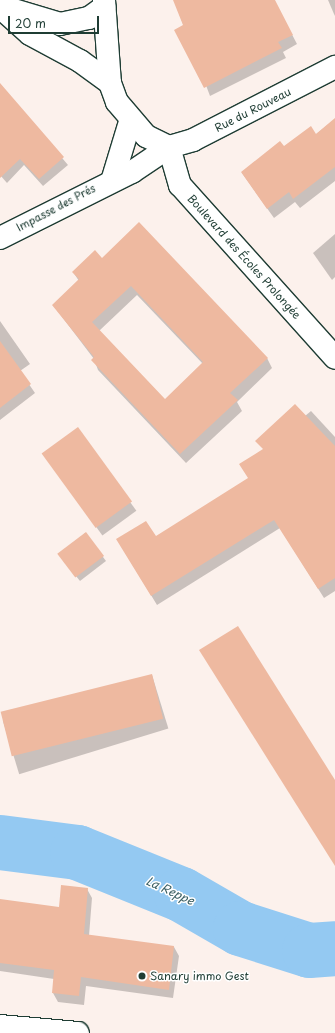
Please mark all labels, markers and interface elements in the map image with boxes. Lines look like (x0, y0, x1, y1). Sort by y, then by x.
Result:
scale bar (10, 8, 101, 34)
text: 20 m (15, 14, 46, 32)
street label: Rue du Rouveau (212, 85, 294, 135)
street label: Impasse des Prés (13, 181, 99, 235)
street label: Boulevard des Écoles Prolongée (184, 192, 304, 322)
water label: La Reppe (143, 873, 197, 909)
place label: Sanary immo Gest (150, 969, 249, 983)
marker: Sanary immo Gest (137, 971, 147, 981)

